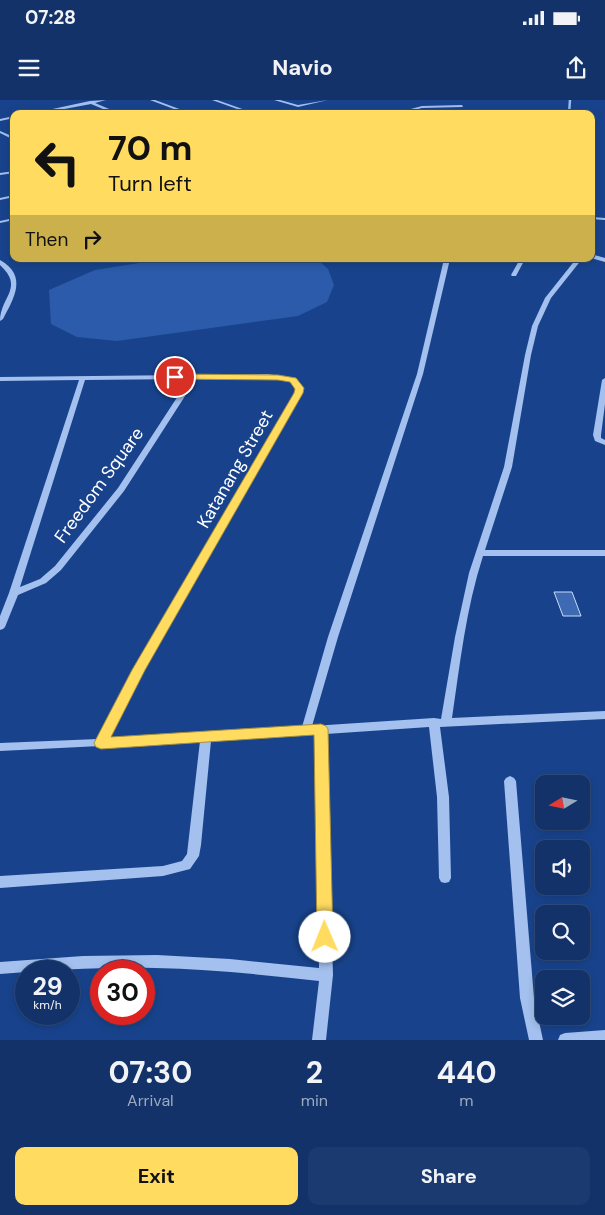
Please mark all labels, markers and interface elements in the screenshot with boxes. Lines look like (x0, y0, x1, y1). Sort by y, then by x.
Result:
text: 07:28 (25, 5, 76, 30)
text: Navio (272, 53, 333, 82)
icon: menu (15, 54, 43, 82)
icon: share (562, 54, 590, 82)
text: 70 m (108, 125, 192, 171)
icon: left (25, 130, 90, 195)
text: Turn left (108, 169, 192, 198)
icon: right (78, 225, 106, 253)
text: Then (25, 227, 68, 252)
pin (154, 356, 196, 398)
icon: arrive (161, 363, 189, 391)
street label: Katanang Street (191, 405, 279, 533)
street label: Freedom Square (49, 422, 149, 548)
north arrow (535, 775, 590, 830)
map controls (535, 775, 590, 1025)
button: sound (535, 840, 590, 895)
button: search (535, 905, 590, 960)
position arrow (298, 910, 350, 962)
speed limit sign: 30 (90, 960, 155, 1025)
text: 29 (32, 970, 63, 1003)
button: layers (535, 970, 590, 1025)
text: km/h (33, 997, 62, 1013)
text: 07:30 (108, 1053, 192, 1092)
text: 2 (306, 1053, 323, 1092)
text: 440 (436, 1053, 497, 1092)
text: Arrival (127, 1090, 174, 1111)
text: min (301, 1090, 328, 1111)
text: m (459, 1090, 474, 1111)
button: Exit (15, 1147, 298, 1205)
button: Share (308, 1147, 590, 1205)

